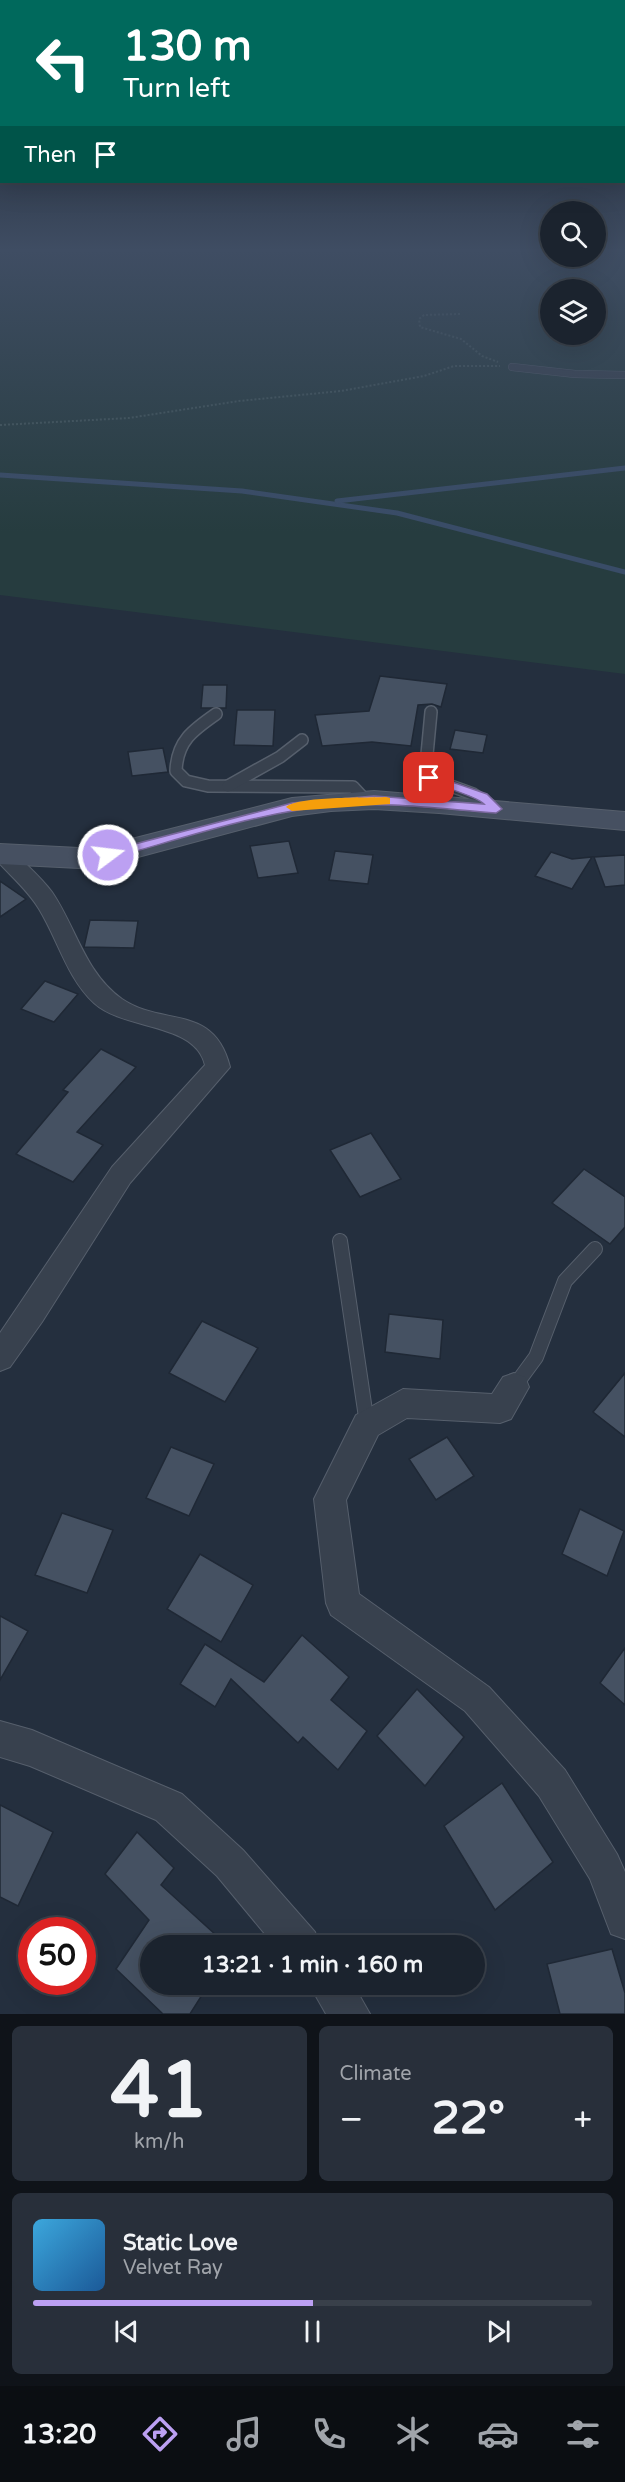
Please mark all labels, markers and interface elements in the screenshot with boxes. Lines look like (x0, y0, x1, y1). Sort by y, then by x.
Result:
text: 130 m (123, 21, 252, 72)
icon: left (24, 24, 102, 102)
text: Turn left (123, 72, 230, 105)
icon: arrive (89, 138, 122, 171)
text: Then (24, 142, 77, 168)
map controls (540, 201, 606, 345)
button: search (540, 201, 606, 267)
button: layers (540, 279, 606, 345)
pin (403, 752, 454, 803)
icon: arrive (412, 761, 445, 794)
position arrow (76, 823, 140, 887)
speed limit sign: 50 (18, 1917, 96, 1995)
text: 13:21 · 1 min · 160 m (202, 1952, 423, 1978)
text: 41 (110, 2044, 208, 2138)
text: Climate (340, 2062, 412, 2086)
text: 22° (431, 2092, 505, 2146)
text: − (340, 2100, 363, 2139)
text: + (573, 2100, 592, 2139)
text: km/h (134, 2130, 184, 2154)
text: Static Love (123, 2230, 238, 2256)
text: Velvet Ray (123, 2256, 223, 2280)
icon: previous (110, 2315, 143, 2348)
icon: pause (296, 2315, 329, 2348)
icon: next (482, 2315, 515, 2348)
icon: directions (139, 2413, 181, 2455)
icon: music (223, 2413, 265, 2455)
icon: phone (308, 2413, 350, 2455)
icon: climate (392, 2413, 434, 2455)
icon: car (477, 2413, 519, 2455)
icon: filters (562, 2413, 604, 2455)
text: 13:20 (21, 2418, 96, 2451)

